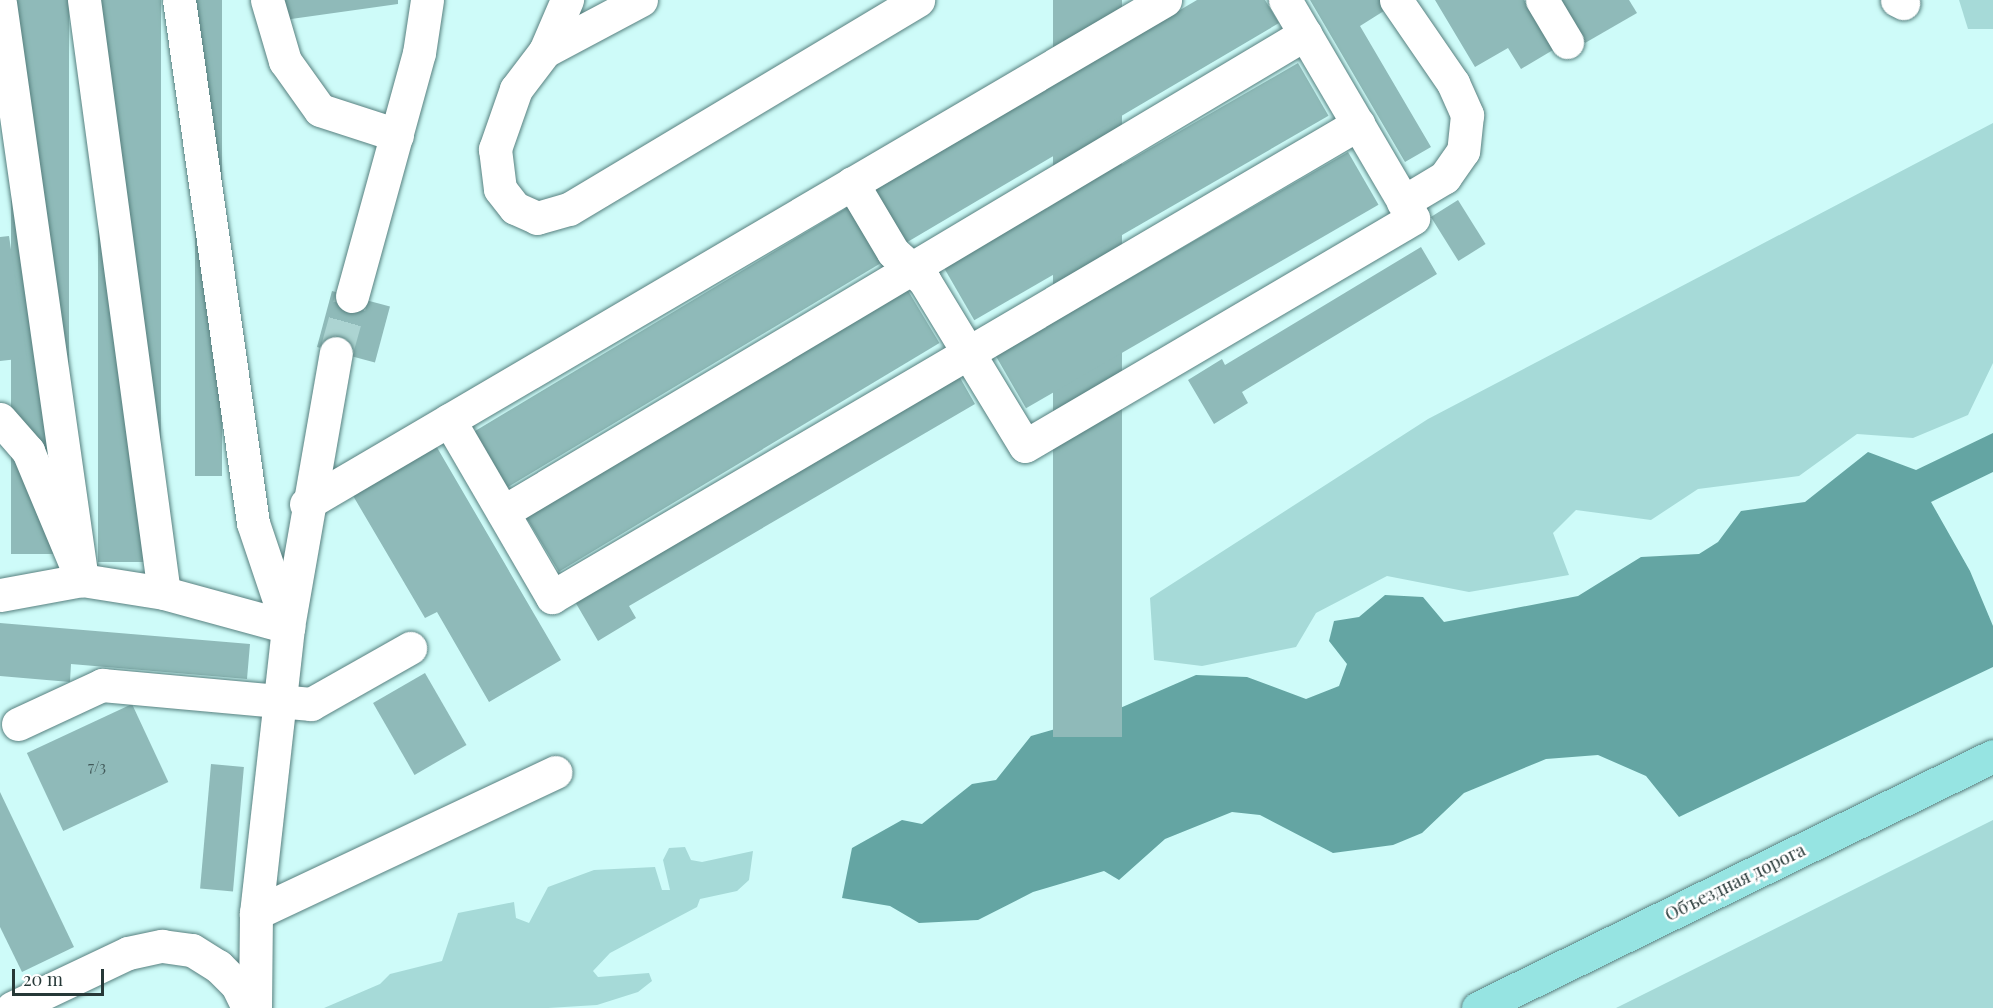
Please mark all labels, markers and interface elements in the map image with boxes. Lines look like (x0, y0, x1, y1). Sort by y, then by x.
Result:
house number: 7/3 (88, 758, 106, 776)
street label: Объездная дорога (1661, 839, 1809, 925)
scale bar (15, 957, 106, 995)
text: 20 m (23, 967, 63, 991)

